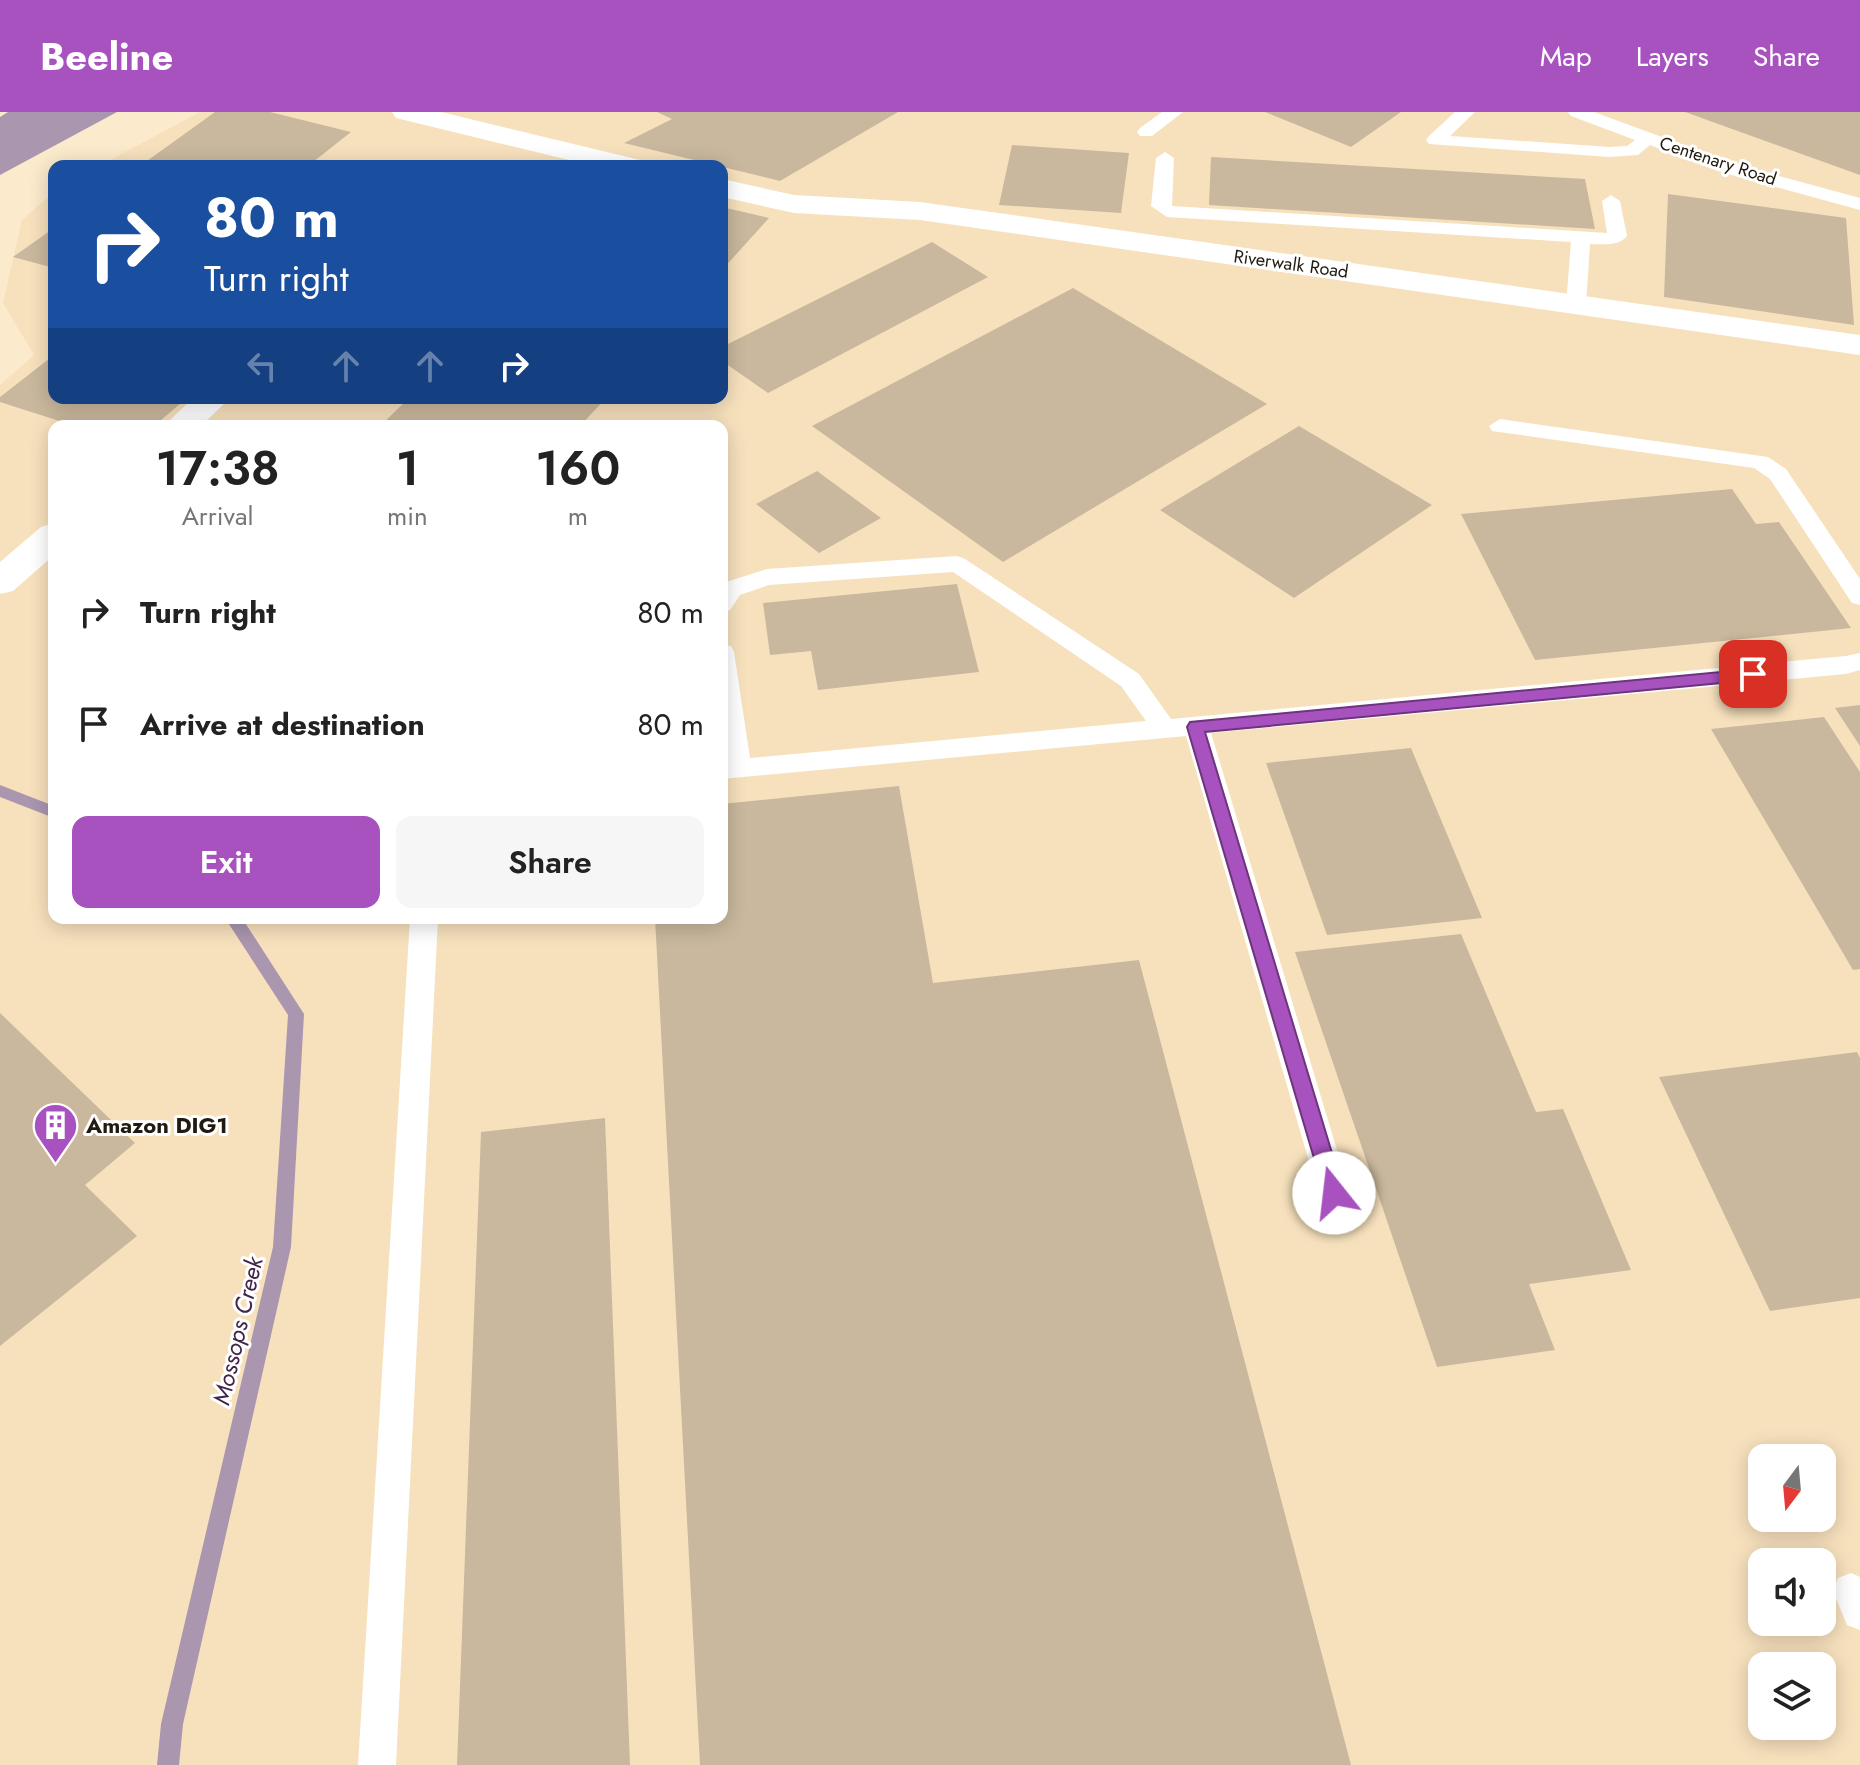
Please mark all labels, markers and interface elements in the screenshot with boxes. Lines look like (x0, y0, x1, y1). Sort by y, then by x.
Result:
text: Beeline (40, 29, 173, 84)
text: Map (1540, 36, 1592, 77)
text: Layers (1636, 36, 1709, 77)
text: Share (1753, 36, 1820, 77)
street label: Centenary Road (1656, 130, 1780, 192)
text: 80 m (204, 177, 339, 258)
icon: right (72, 192, 176, 296)
street label: Riverwalk Road (1232, 243, 1350, 285)
text: Turn right (204, 252, 349, 304)
icon: left (240, 344, 284, 388)
icon: ahead (324, 344, 368, 388)
icon: ahead (408, 344, 452, 388)
icon: right (492, 344, 536, 388)
text: 17:38 (156, 434, 280, 503)
text: 1 (396, 434, 419, 503)
text: 160 (535, 434, 620, 503)
text: Arrival (182, 497, 253, 535)
text: min (387, 497, 428, 535)
text: m (568, 497, 588, 535)
icon: right (72, 590, 116, 634)
text: Turn right (140, 591, 276, 634)
text: 80 m (637, 591, 704, 634)
pin (1719, 640, 1787, 708)
icon: arrive (1731, 652, 1775, 696)
icon: arrive (72, 702, 116, 746)
text: Arrive at destination (140, 703, 425, 746)
text: 80 m (637, 703, 704, 746)
button: Exit (72, 816, 380, 908)
button: Share (396, 816, 704, 908)
building icon: Amazon DIG1 (31, 1101, 79, 1164)
place label: Amazon DIG1 (85, 1109, 228, 1141)
position arrow (1292, 1151, 1376, 1235)
water label: Mossops Creek (204, 1252, 272, 1408)
north arrow (1748, 1444, 1836, 1532)
map controls (1748, 1444, 1836, 1740)
button: sound (1748, 1548, 1836, 1636)
button: layers (1748, 1652, 1836, 1740)

